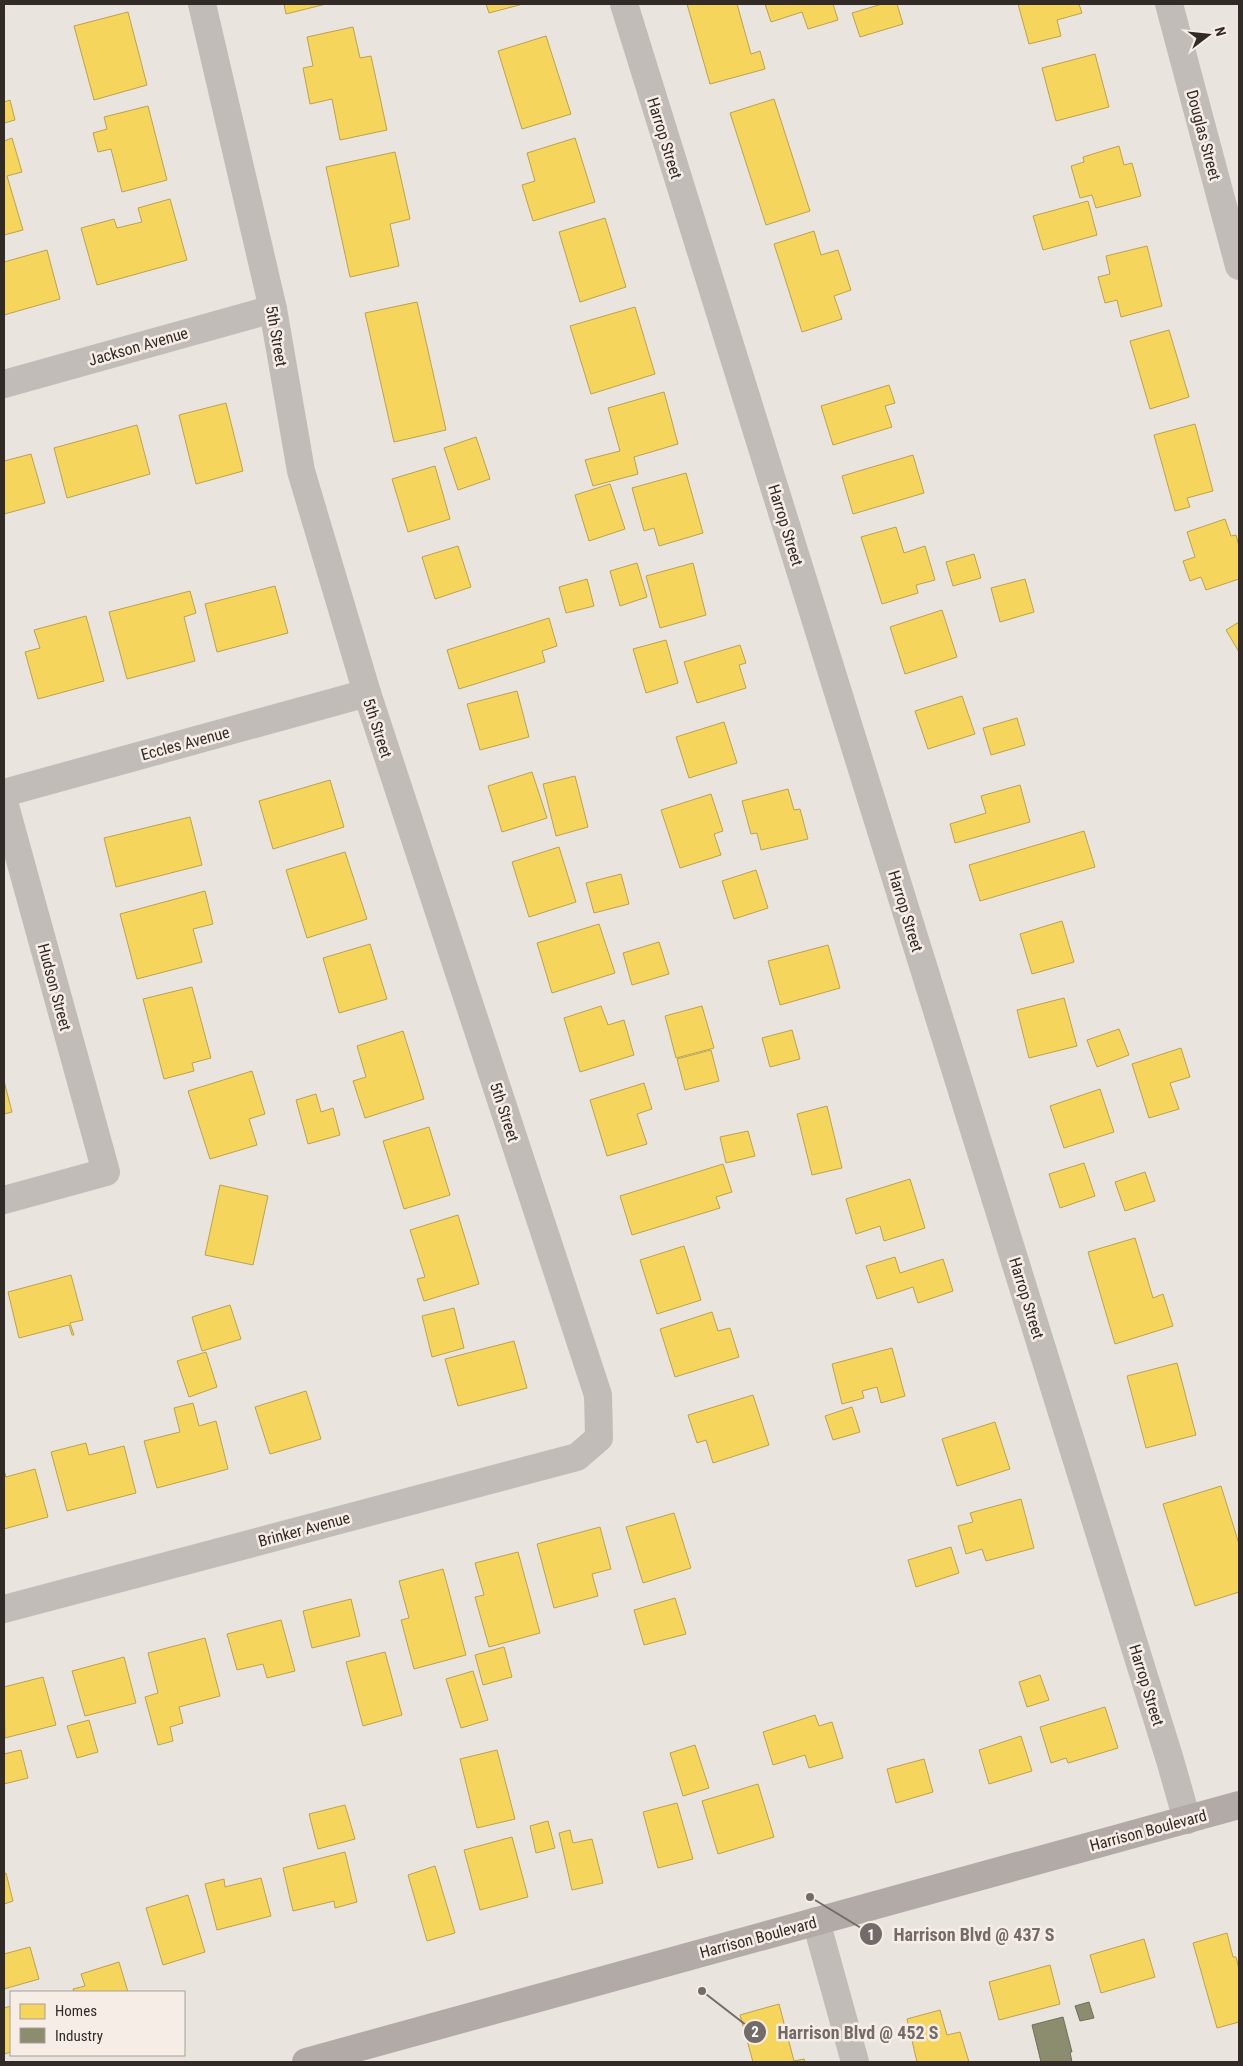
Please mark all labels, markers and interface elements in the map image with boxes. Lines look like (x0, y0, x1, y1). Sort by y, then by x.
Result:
north arrow (1183, 10, 1233, 60)
text: N (1212, 25, 1229, 38)
street label: Douglas Street (1182, 88, 1225, 183)
street label: Harrop Street (643, 95, 686, 181)
street label: 5th Street (262, 304, 291, 368)
street label: Jackson Avenue (86, 323, 190, 370)
street label: Harrop Street (764, 482, 807, 568)
street label: 5th Street (359, 696, 396, 761)
street label: Eccles Avenue (139, 723, 231, 764)
street label: Harrop Street (884, 868, 927, 954)
street label: Hudson Street (34, 941, 75, 1033)
street label: 5th Street (486, 1080, 523, 1145)
street label: Harrop Street (1005, 1255, 1048, 1341)
street label: Brinker Avenue (256, 1508, 352, 1551)
street label: Harrop Street (1125, 1642, 1168, 1728)
street label: Harrison Boulevard (1088, 1806, 1209, 1855)
street label: Harrison Boulevard (698, 1913, 819, 1962)
callout: Harrison Blvd @ 437 S (858, 1918, 1064, 1951)
text: Harrison Blvd @ 437 S (894, 1924, 1055, 1945)
text: 1 (867, 1926, 875, 1944)
legend (10, 1991, 185, 2056)
text: Homes (55, 2002, 97, 2020)
callout: Harrison Blvd @ 452 S (743, 2016, 949, 2049)
text: Harrison Blvd @ 452 S (778, 2022, 939, 2043)
text: 2 (751, 2023, 759, 2041)
text: Industry (55, 2027, 103, 2045)

